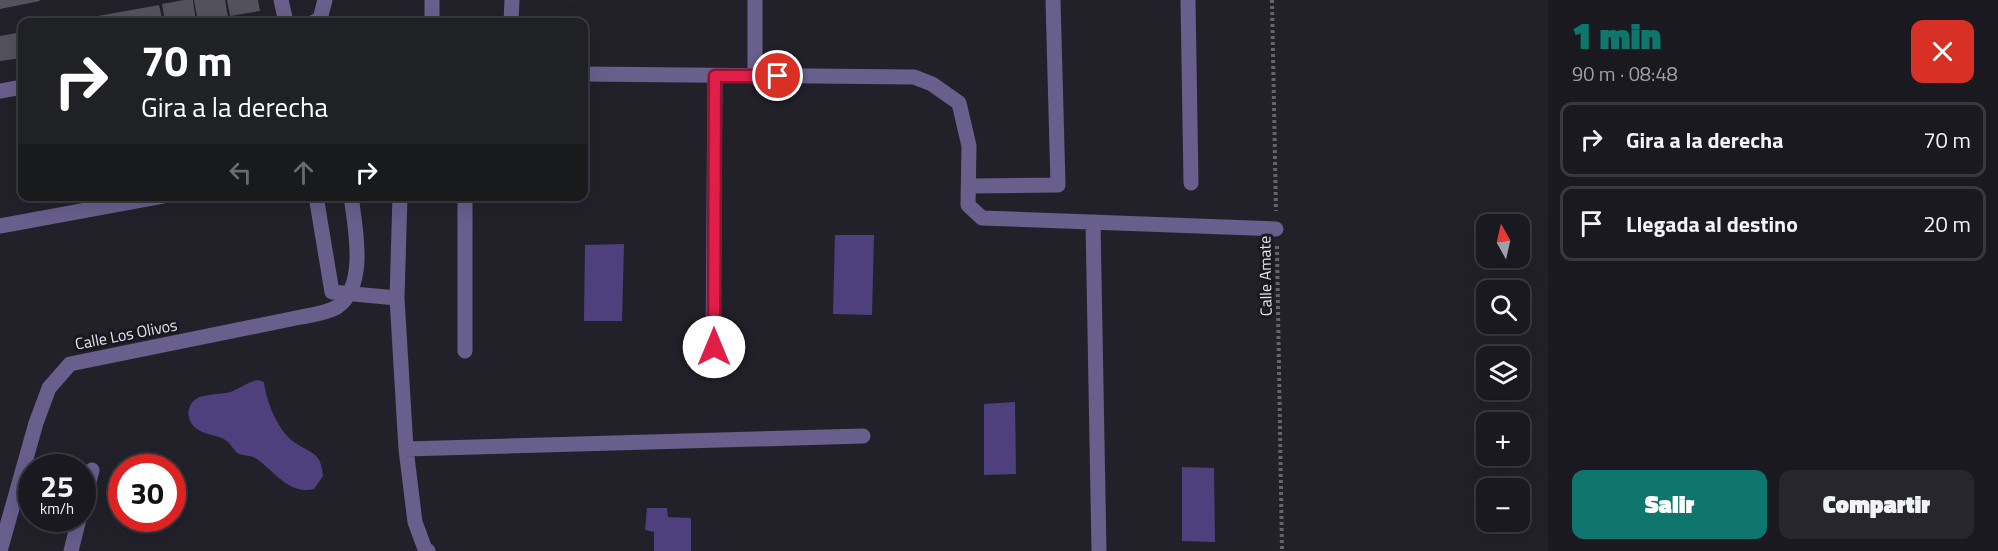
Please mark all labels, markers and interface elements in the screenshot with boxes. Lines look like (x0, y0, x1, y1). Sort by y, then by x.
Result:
text: 1 min (1572, 8, 1661, 63)
button: close (1911, 20, 1974, 83)
text: 70 m (141, 28, 233, 92)
icon: right (42, 42, 120, 120)
pin (752, 50, 803, 101)
text: 90 m · 08:48 (1572, 58, 1678, 89)
icon: arrive (761, 59, 794, 92)
text: Gira a la derecha (141, 86, 328, 127)
icon: right (1575, 123, 1608, 156)
text: Gira a la derecha (1626, 123, 1783, 157)
text: 70 m (1923, 123, 1971, 157)
icon: left (224, 156, 257, 189)
icon: ahead (287, 156, 320, 189)
icon: right (350, 156, 383, 189)
icon: arrive (1575, 207, 1608, 240)
text: Llegada al destino (1626, 207, 1798, 241)
text: 20 m (1923, 207, 1971, 241)
north arrow (1476, 214, 1530, 268)
map controls (1476, 214, 1530, 532)
street label: Calle Amate (1252, 236, 1278, 316)
button: search (1476, 280, 1530, 334)
street label: Calle Los Olivos (73, 312, 179, 356)
position arrow (682, 315, 746, 379)
button: layers (1476, 346, 1530, 400)
button: + (1476, 412, 1530, 466)
speed limit sign: 30 (108, 454, 186, 532)
text: 25 (40, 463, 74, 509)
button: Salir (1572, 470, 1767, 539)
button: Compartir (1779, 470, 1974, 539)
button: − (1476, 478, 1530, 532)
text: km/h (40, 497, 74, 520)

